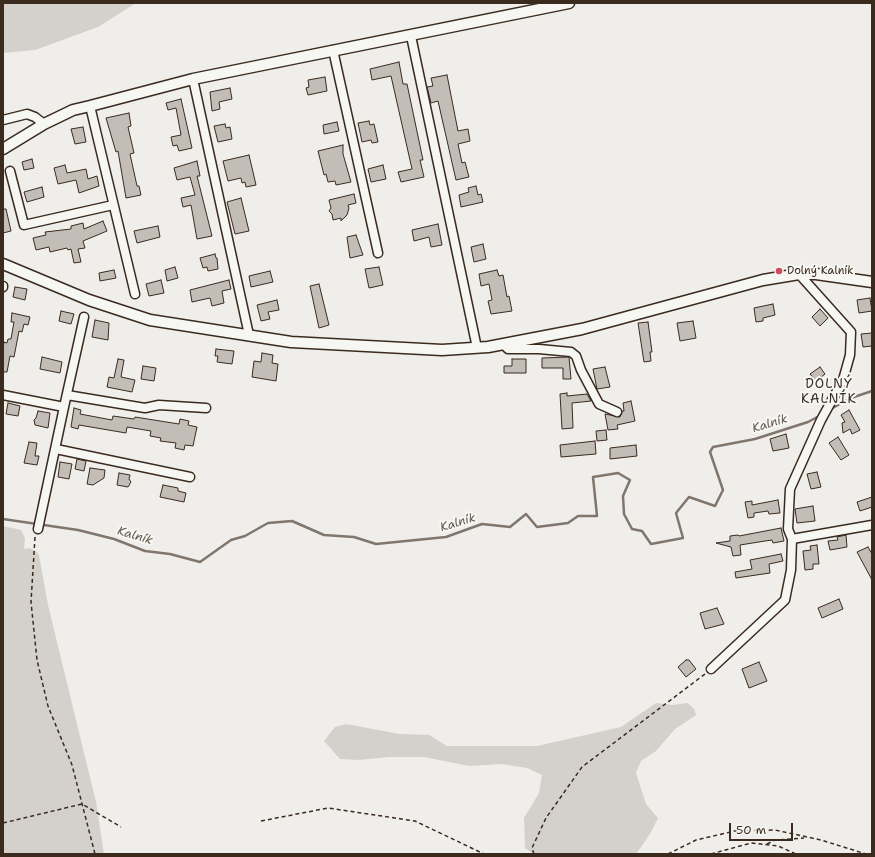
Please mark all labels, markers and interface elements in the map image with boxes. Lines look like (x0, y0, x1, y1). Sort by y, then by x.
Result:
place label: Dolný Kalník (787, 264, 854, 278)
marker: Dolný Kalník (774, 266, 784, 276)
district label: DOLNÝ KALNÍK (801, 377, 857, 408)
water label: Kalník (751, 412, 789, 436)
water label: Kalník (439, 511, 477, 535)
water label: Kalník (116, 524, 154, 548)
scale bar (731, 815, 795, 841)
text: 50 m (736, 822, 766, 838)

